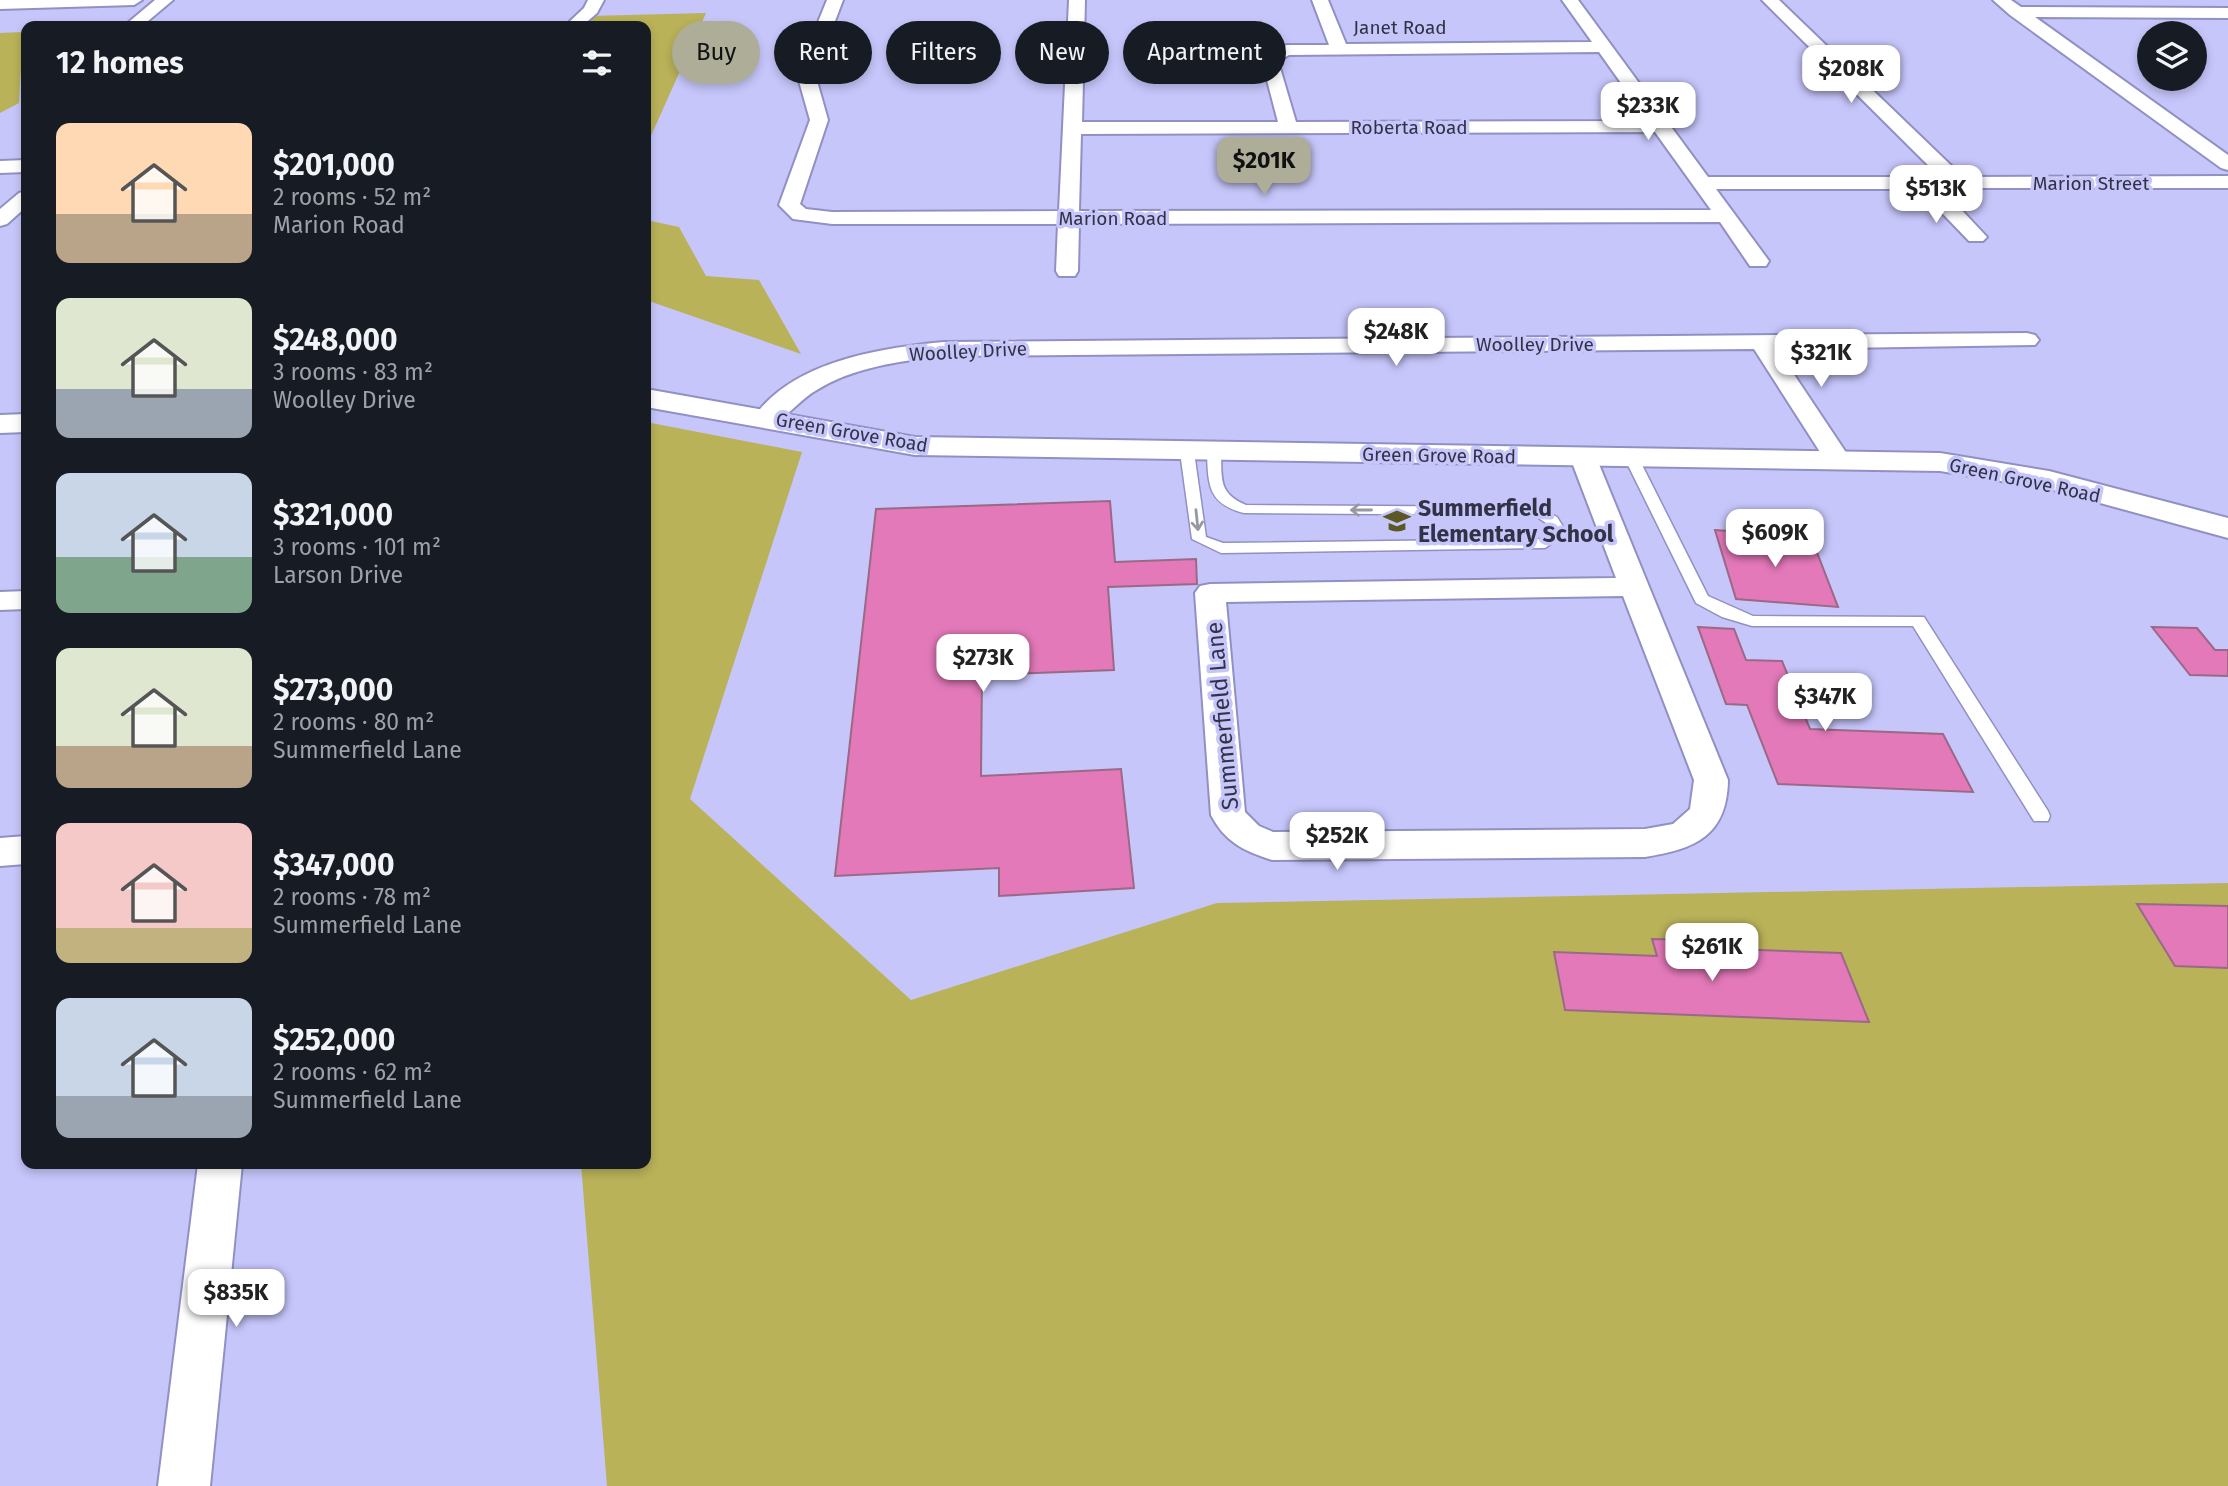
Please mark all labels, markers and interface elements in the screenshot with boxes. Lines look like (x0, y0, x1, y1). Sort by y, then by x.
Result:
street label: Janet Road (1353, 16, 1447, 39)
chip: Buy (672, 21, 760, 84)
chip: Rent (774, 21, 872, 84)
chip: Filters (886, 21, 1001, 84)
chip: New (1015, 21, 1109, 84)
chip: Apartment (1123, 21, 1286, 84)
map controls (2137, 21, 2207, 91)
button: layers (2137, 21, 2207, 91)
icon: filters (578, 44, 616, 82)
text: 12 homes (56, 45, 184, 81)
pin: $208K (1802, 46, 1900, 105)
text: $208K (1818, 54, 1884, 82)
pin: $233K (1599, 82, 1697, 142)
text: $233K (1617, 91, 1679, 119)
street label: Roberta Road (1350, 116, 1468, 139)
pin: $201K (1215, 138, 1313, 197)
text: $201K (1233, 146, 1295, 174)
text: $201,000 (273, 147, 395, 183)
icon: home (112, 151, 196, 235)
pin: $513K (1887, 166, 1985, 225)
street label: Marion Street (2033, 172, 2149, 195)
text: $513K (1906, 174, 1966, 202)
text: 2 rooms · 52 m² (273, 183, 431, 211)
street label: Marion Road (1059, 207, 1167, 230)
text: Marion Road (273, 211, 405, 239)
pin: $248K (1347, 308, 1445, 368)
text: $248K (1364, 317, 1428, 345)
text: $248,000 (273, 322, 398, 358)
icon: home (112, 326, 196, 410)
pin: $321K (1772, 330, 1870, 389)
street label: Woolley Drive (1476, 333, 1594, 356)
street label: Woolley Drive (909, 337, 1028, 366)
text: $321K (1791, 338, 1851, 366)
text: 3 rooms · 83 m² (273, 358, 433, 386)
text: Woolley Drive (273, 386, 416, 414)
street label: Green Grove Road (774, 408, 930, 457)
street label: Green Grove Road (1362, 443, 1516, 468)
street label: Green Grove Road (1947, 453, 2103, 508)
place label: Summerfield Elementary School (1418, 494, 1614, 548)
text: $321,000 (273, 497, 393, 533)
icon: home (112, 501, 196, 585)
one-way arrow (1349, 503, 1372, 517)
school or university icon: Summerfield Elementary School (1382, 506, 1412, 536)
one-way arrow (1190, 508, 1203, 530)
pin: $609K (1726, 510, 1824, 569)
text: $609K (1742, 518, 1808, 546)
text: 3 rooms · 101 m² (273, 533, 441, 561)
text: Larson Drive (273, 561, 403, 589)
street label: Summerfield Lane (1200, 621, 1244, 811)
pin: $273K (934, 634, 1032, 694)
text: $273K (952, 643, 1014, 671)
text: $273,000 (273, 672, 393, 708)
pin: $347K (1776, 674, 1874, 733)
icon: home (112, 676, 196, 760)
text: $347K (1794, 682, 1856, 710)
text: 2 rooms · 80 m² (273, 708, 434, 736)
text: Summerfield Lane (273, 736, 462, 764)
pin: $252K (1288, 812, 1386, 872)
text: $252K (1306, 821, 1368, 849)
text: $347,000 (273, 847, 395, 883)
icon: home (112, 851, 196, 935)
text: 2 rooms · 78 m² (273, 883, 431, 911)
text: Summerfield Lane (273, 911, 462, 939)
pin: $261K (1663, 923, 1761, 983)
text: $261K (1681, 932, 1743, 960)
text: $252,000 (273, 1022, 395, 1058)
icon: home (112, 1026, 196, 1110)
text: 2 rooms · 62 m² (273, 1058, 432, 1086)
text: Summerfield Lane (273, 1086, 462, 1114)
pin: $835K (187, 1270, 285, 1329)
text: $835K (204, 1278, 268, 1306)

